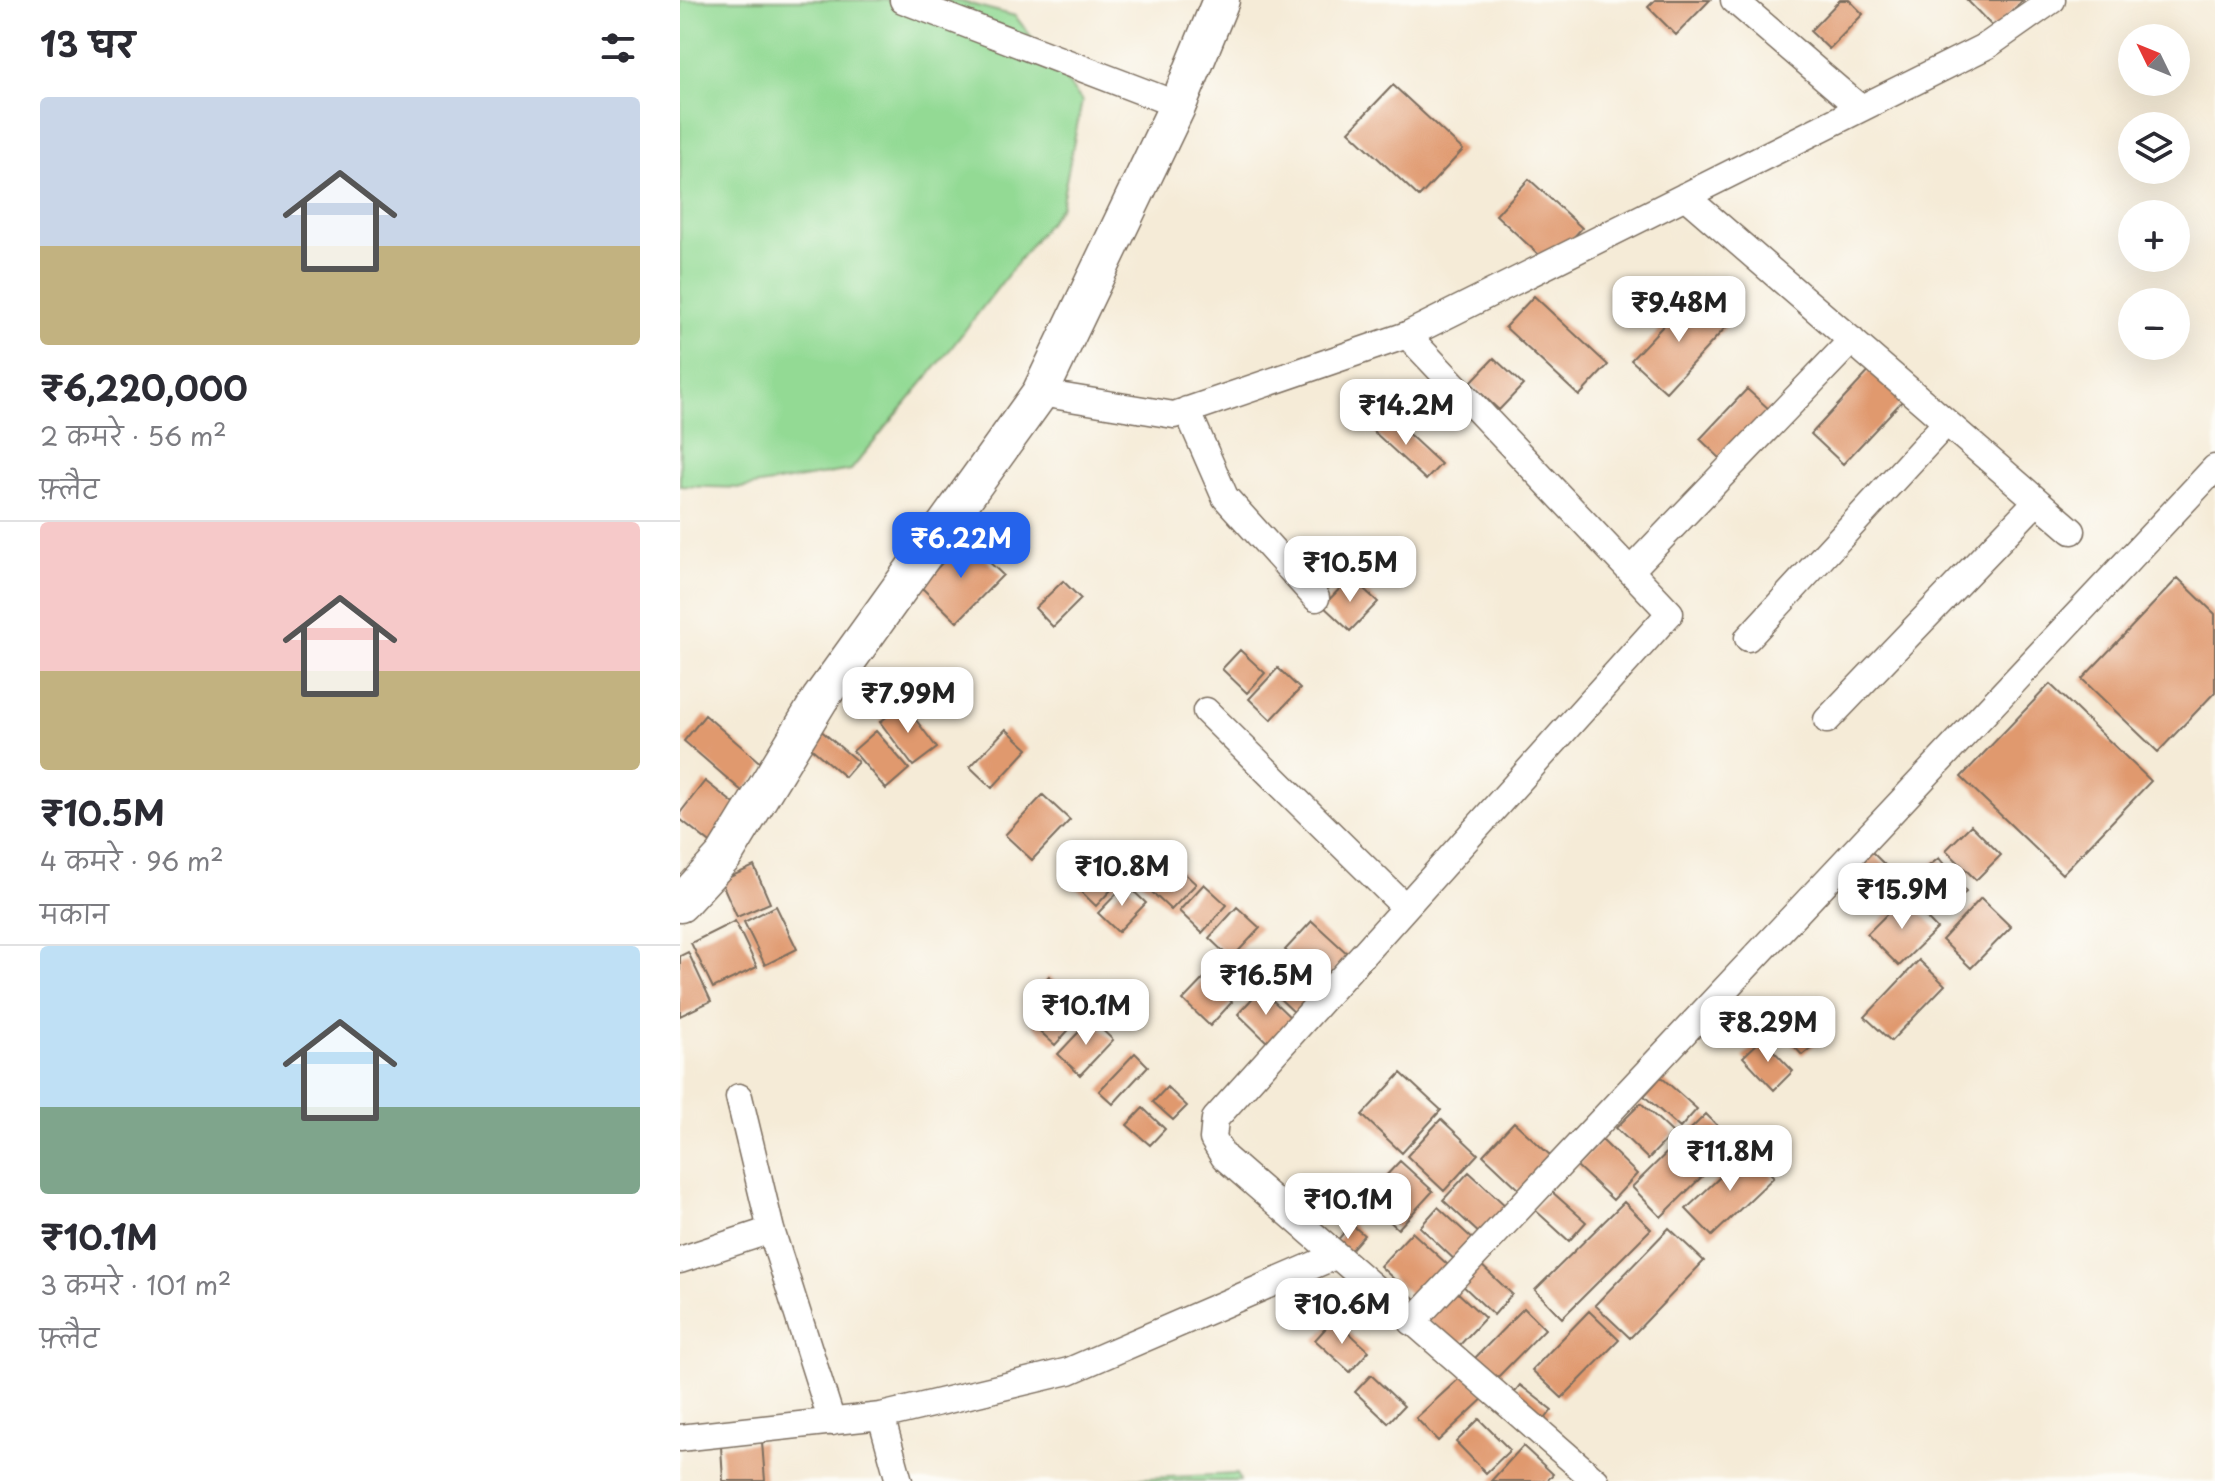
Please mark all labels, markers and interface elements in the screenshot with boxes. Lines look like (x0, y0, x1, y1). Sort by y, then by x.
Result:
text: 13 घर (40, 17, 135, 69)
north arrow (2118, 24, 2190, 96)
map controls (2118, 24, 2190, 360)
icon: filters (596, 26, 640, 70)
button: layers (2118, 112, 2190, 184)
icon: home (268, 149, 412, 293)
button: + (2118, 200, 2190, 272)
pin: ₹9.48M (1614, 276, 1744, 344)
text: ₹9.48M (1630, 282, 1728, 321)
button: − (2118, 288, 2190, 360)
text: ₹6,220,000 (40, 361, 248, 413)
pin: ₹14.2M (1341, 379, 1471, 447)
text: ₹14.2M (1358, 385, 1454, 424)
text: 2 कमरे · 56 m² (40, 416, 227, 455)
text: फ़्लैट (40, 469, 99, 508)
pin: ₹6.22M (896, 512, 1026, 580)
text: ₹6.22M (910, 518, 1012, 557)
pin: ₹10.5M (1285, 536, 1415, 604)
text: ₹10.5M (1302, 542, 1398, 581)
icon: home (268, 574, 412, 718)
pin: ₹7.99M (843, 667, 973, 735)
text: ₹7.99M (860, 673, 956, 712)
text: ₹10.5M (40, 786, 165, 838)
pin: ₹10.8M (1057, 840, 1187, 908)
text: 4 कमरे · 96 m² (40, 841, 224, 880)
text: ₹10.8M (1074, 846, 1170, 885)
pin: ₹15.9M (1837, 863, 1967, 931)
text: ₹15.9M (1856, 869, 1948, 908)
text: मकान (40, 894, 109, 933)
pin: ₹16.5M (1201, 949, 1331, 1017)
text: ₹16.5M (1219, 955, 1313, 994)
pin: ₹10.1M (1021, 979, 1151, 1047)
text: ₹10.1M (1041, 985, 1131, 1024)
pin: ₹8.29M (1703, 996, 1833, 1064)
icon: home (268, 998, 412, 1142)
text: ₹8.29M (1718, 1002, 1818, 1041)
pin: ₹11.8M (1665, 1125, 1795, 1193)
text: ₹11.8M (1686, 1131, 1774, 1170)
pin: ₹10.1M (1283, 1173, 1413, 1241)
text: ₹10.1M (1303, 1179, 1393, 1218)
text: ₹10.1M (40, 1210, 158, 1262)
text: 3 कमरे · 101 m² (40, 1265, 231, 1304)
pin: ₹10.6M (1277, 1278, 1407, 1346)
text: ₹10.6M (1294, 1284, 1390, 1323)
text: फ़्लैट (40, 1318, 99, 1357)

